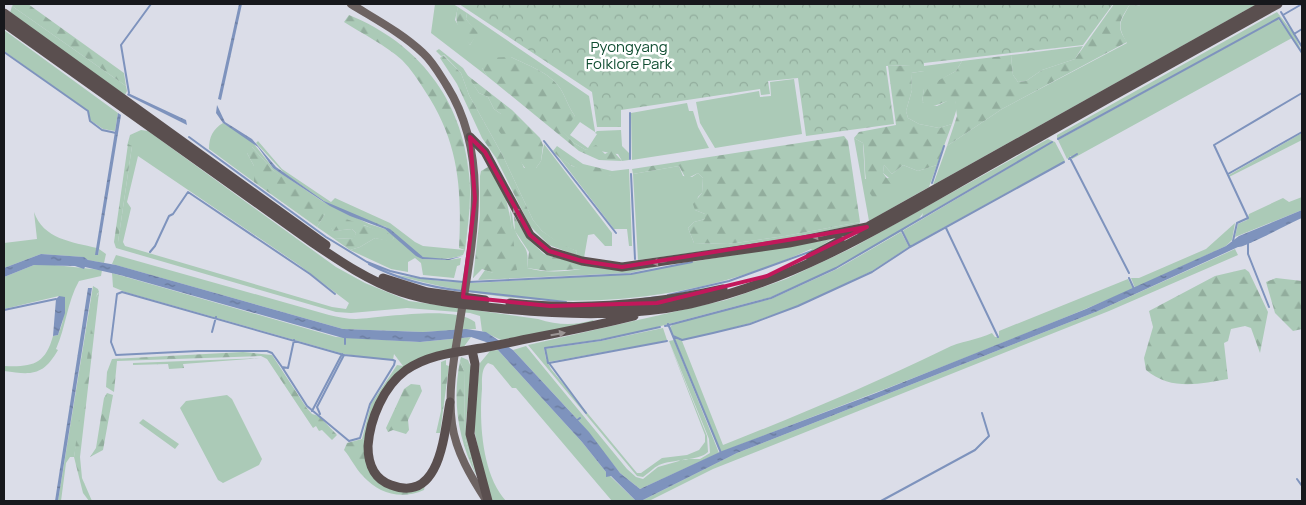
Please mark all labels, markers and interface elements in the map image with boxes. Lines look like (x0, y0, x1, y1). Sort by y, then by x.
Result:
park label: Pyongyang Folklore Park (586, 36, 673, 74)
one-way arrow (513, 206, 521, 220)
one-way arrow (811, 233, 827, 241)
one-way arrow (650, 258, 666, 266)
one-way arrow (550, 329, 566, 337)

